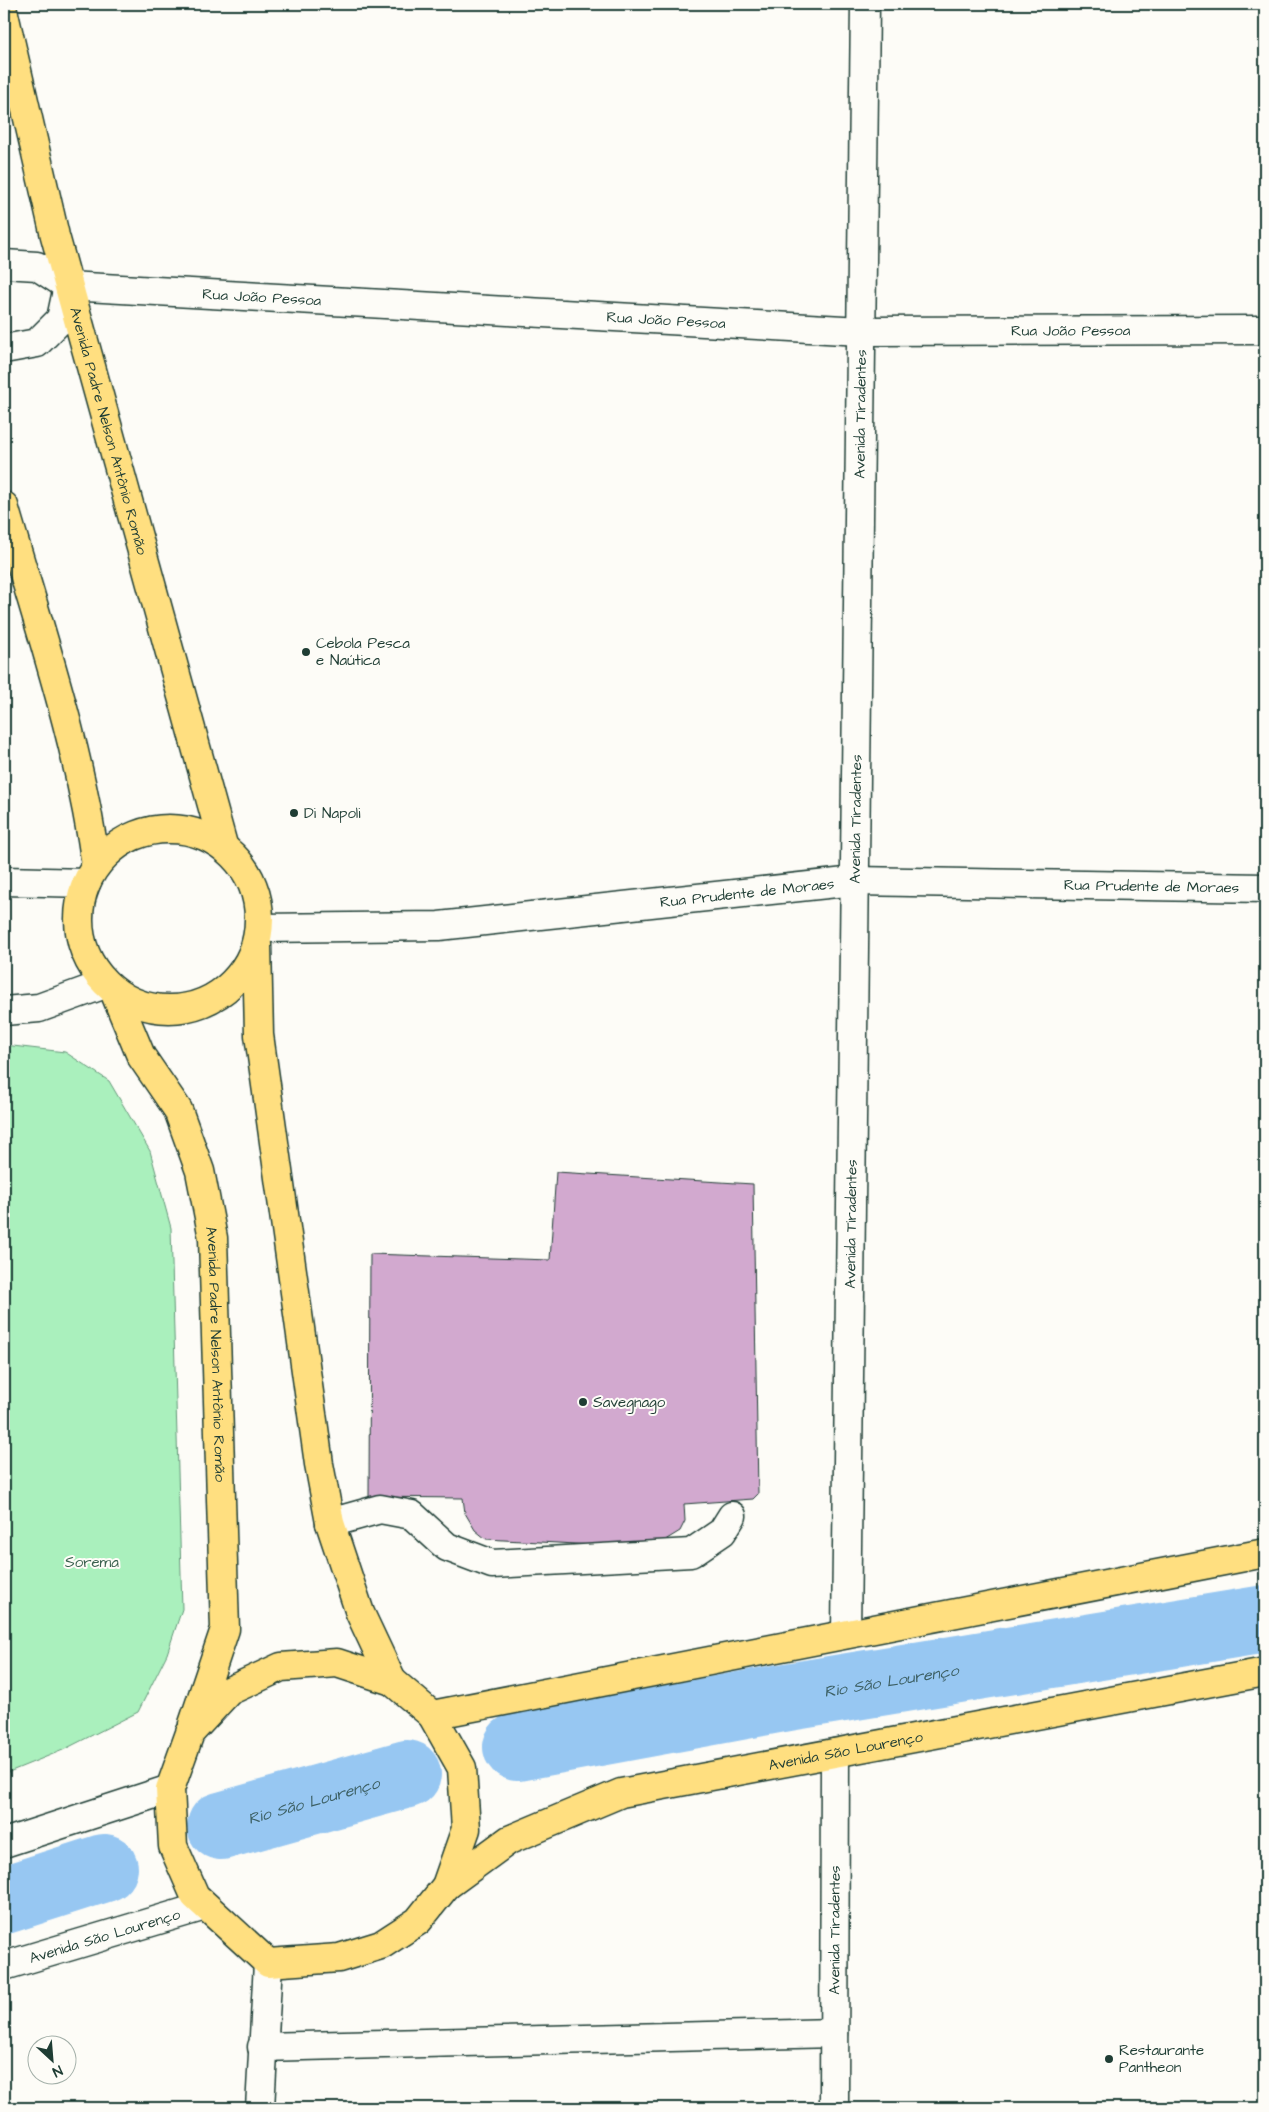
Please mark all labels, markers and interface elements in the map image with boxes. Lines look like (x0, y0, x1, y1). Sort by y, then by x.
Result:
street label: Rua João Pessoa (202, 284, 322, 311)
street label: Avenida Padre Nelson Antônio Romão (64, 305, 153, 558)
street label: Rua João Pessoa (606, 307, 727, 334)
street label: Rua João Pessoa (1011, 320, 1131, 342)
street label: Avenida Tiradentes (849, 349, 872, 479)
place label: Cebola Pesca e Naútica (316, 633, 410, 671)
marker: Cebola Pesca e Naútica (300, 646, 312, 658)
street label: Avenida Tiradentes (845, 754, 867, 884)
place label: Di Napoli (304, 803, 361, 824)
marker: Di Napoli (288, 807, 300, 819)
street label: Rua Prudente de Moraes (659, 873, 836, 913)
street label: Rua Prudente de Moraes (1064, 875, 1240, 899)
street label: Avenida Tiradentes (840, 1159, 863, 1289)
street label: Avenida Padre Nelson Antônio Romão (200, 1224, 231, 1483)
place label: Savegnago (593, 1392, 666, 1414)
marker: Savegnago (577, 1396, 589, 1408)
park label: Sorema (65, 1552, 119, 1573)
water label: Rio São Lourenço (822, 1659, 961, 1703)
street label: Avenida São Lourenço (767, 1726, 925, 1776)
water label: Rio São Lourenço (245, 1772, 383, 1830)
street label: Avenida Tiradentes (824, 1865, 846, 1995)
street label: Avenida São Lourenço (27, 1904, 183, 1969)
north arrow (28, 2034, 78, 2084)
place label: Restaurante Pantheon (1119, 2040, 1204, 2078)
marker: Restaurante Pantheon (1103, 2053, 1115, 2065)
text: N (49, 2060, 66, 2082)

